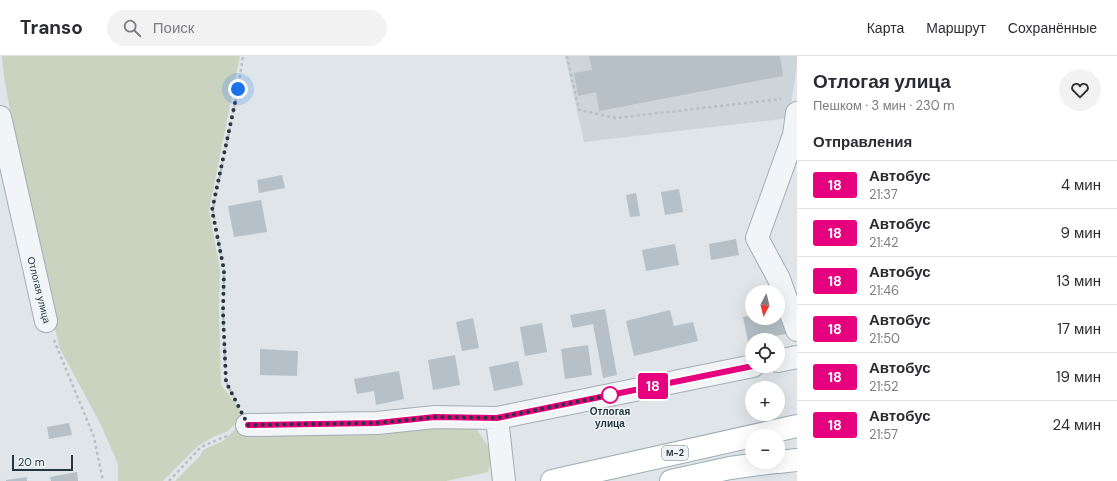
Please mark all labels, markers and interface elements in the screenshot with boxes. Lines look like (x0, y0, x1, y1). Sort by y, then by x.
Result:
search box (107, 10, 387, 46)
text: Transo (20, 15, 83, 40)
icon: search (121, 17, 143, 39)
text: Поиск (153, 18, 194, 38)
text: Карта (867, 19, 904, 37)
text: Маршрут (926, 19, 986, 37)
text: Сохранённые (1008, 19, 1097, 37)
text: Отлогая улица (813, 69, 951, 94)
button: heart (1059, 69, 1101, 111)
your location (228, 79, 248, 99)
text: Пешком · 3 мин · 230 m (813, 97, 955, 114)
text: Отправления (813, 132, 912, 152)
text: Автобус (869, 166, 931, 186)
text: 4 мин (1061, 175, 1101, 195)
text: 18 (828, 176, 842, 194)
text: 21:37 (869, 186, 898, 203)
text: Автобус (869, 214, 931, 234)
text: 9 мин (1061, 223, 1101, 243)
text: 18 (828, 224, 842, 242)
text: 21:42 (869, 234, 899, 251)
street label: Отлогая улица (24, 255, 54, 325)
text: Автобус (869, 262, 931, 282)
text: 13 мин (1056, 271, 1101, 291)
text: 18 (828, 272, 842, 290)
text: 21:46 (869, 282, 899, 299)
north arrow (745, 285, 785, 325)
map controls (745, 285, 785, 469)
text: Автобус (869, 310, 931, 330)
text: 17 мин (1057, 319, 1101, 339)
text: 18 (828, 320, 842, 338)
text: 21:50 (869, 330, 900, 347)
button: locate (745, 333, 785, 373)
text: Автобус (869, 358, 931, 378)
text: 19 мин (1056, 367, 1101, 387)
text: 18 (828, 368, 842, 386)
line badge: 18 (635, 373, 671, 399)
text: 18 (646, 377, 660, 395)
text: 21:52 (869, 378, 898, 395)
button: + (745, 381, 785, 421)
marker: Отлогая улица (601, 386, 619, 404)
place label: Отлогая улица (590, 405, 630, 430)
text: Автобус (869, 406, 931, 426)
text: 24 мин (1053, 415, 1101, 435)
text: 18 (828, 416, 842, 434)
text: 21:57 (869, 426, 898, 443)
button: − (745, 429, 785, 469)
road number: М-2 (662, 446, 688, 460)
scale bar (12, 453, 73, 472)
text: 20 m (18, 455, 44, 469)

